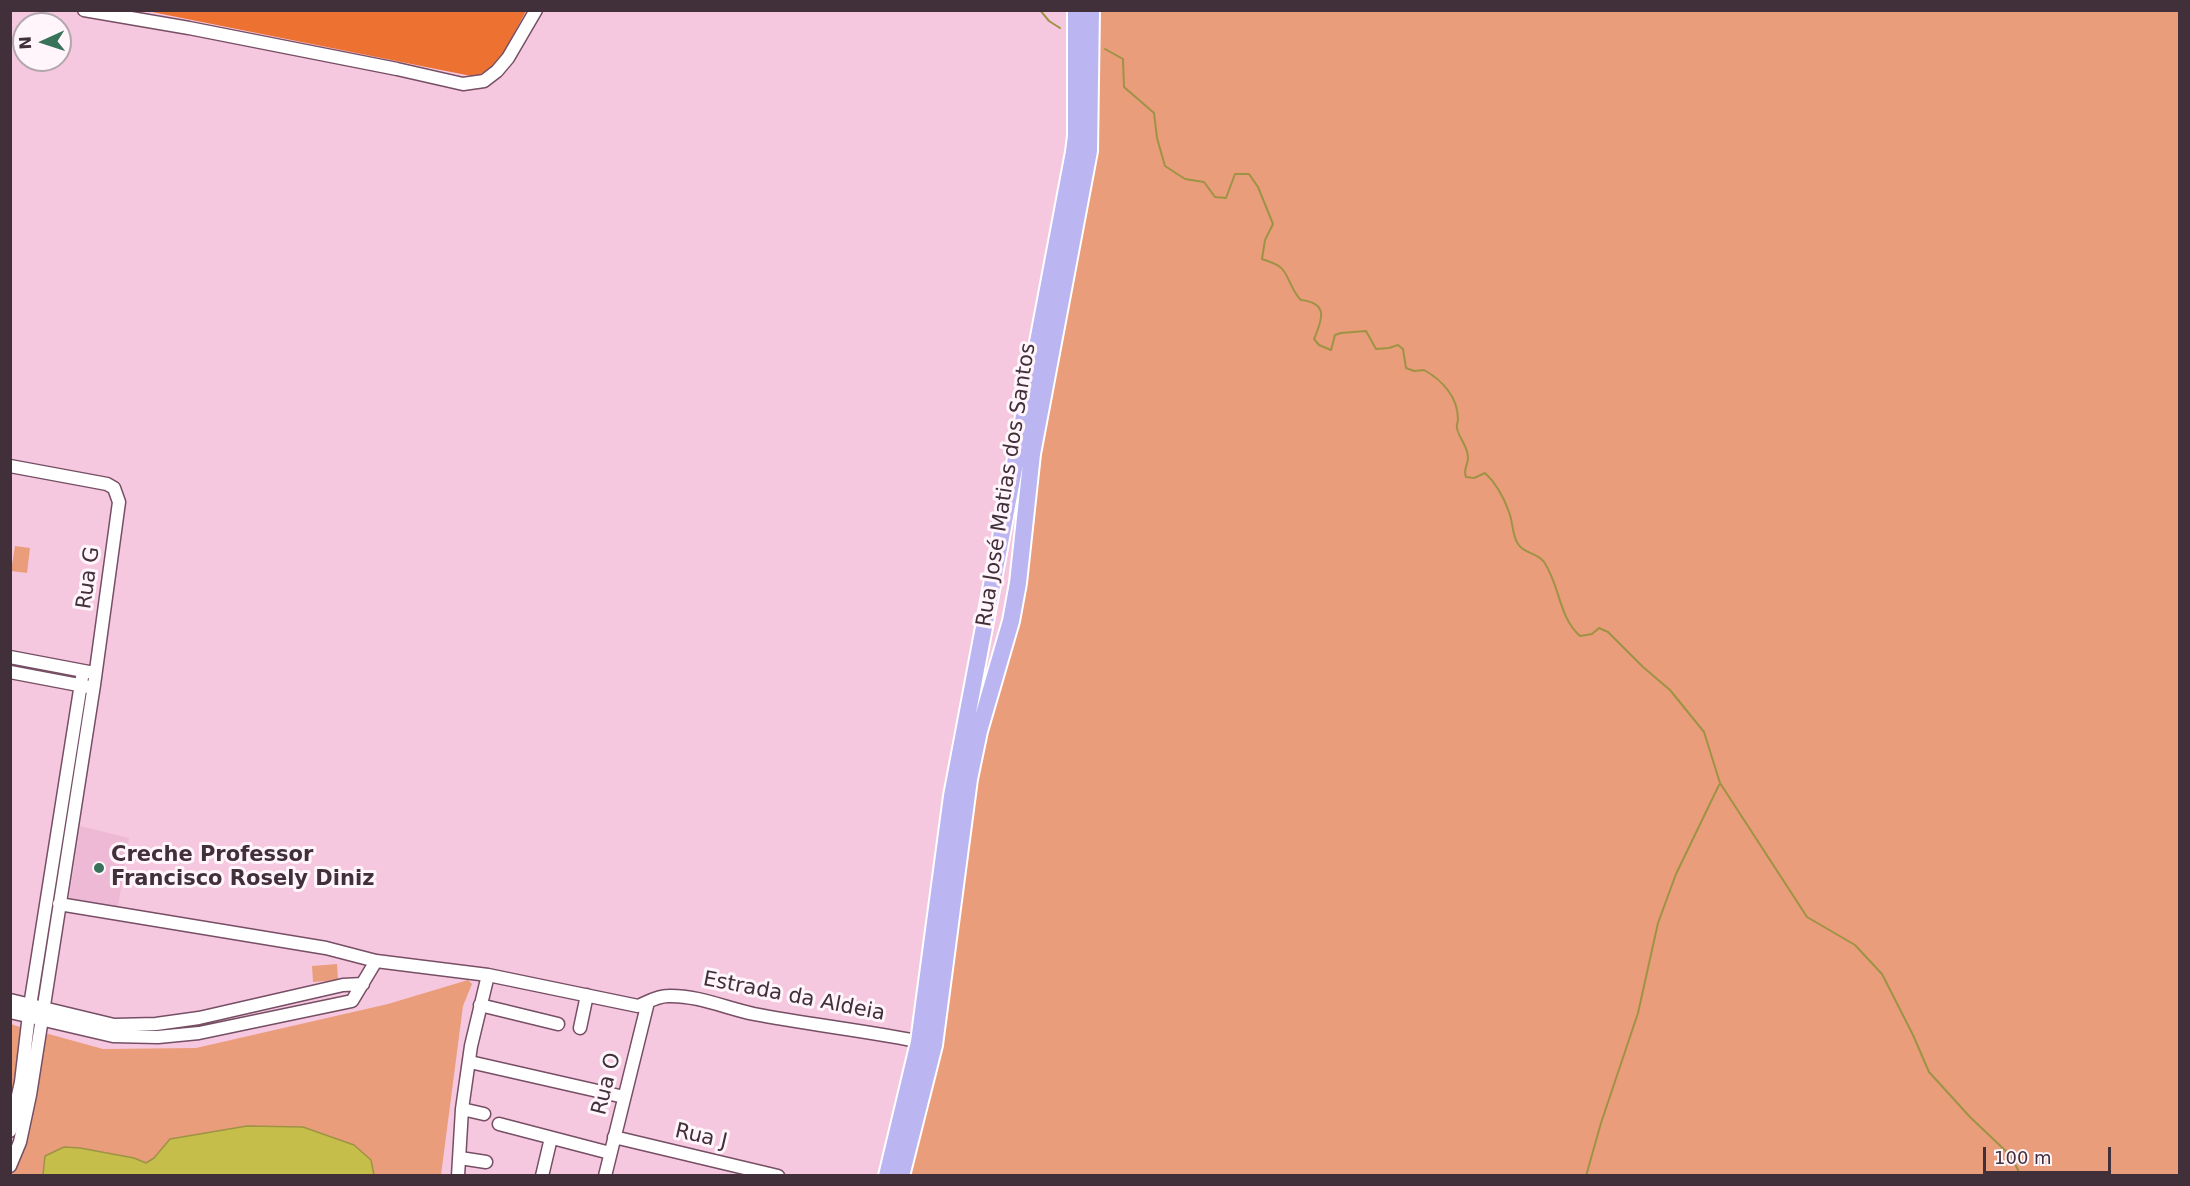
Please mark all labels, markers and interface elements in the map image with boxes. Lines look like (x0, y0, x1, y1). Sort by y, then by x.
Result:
north arrow (12, 12, 72, 72)
text: N (16, 36, 35, 50)
street label: Rua José Matias dos Santos (972, 341, 1042, 629)
street label: Rua G (72, 545, 106, 611)
place label: Creche Professor Francisco Rosely Diniz (111, 843, 374, 893)
marker: Creche Professor Francisco Rosely Diniz (92, 861, 106, 875)
street label: Estrada da Aldeia (701, 967, 887, 1027)
street label: Rua O (587, 1050, 627, 1118)
street label: Rua J (672, 1119, 730, 1155)
scale bar (1986, 1135, 2114, 1173)
text: 100 m (1994, 1147, 2052, 1168)

